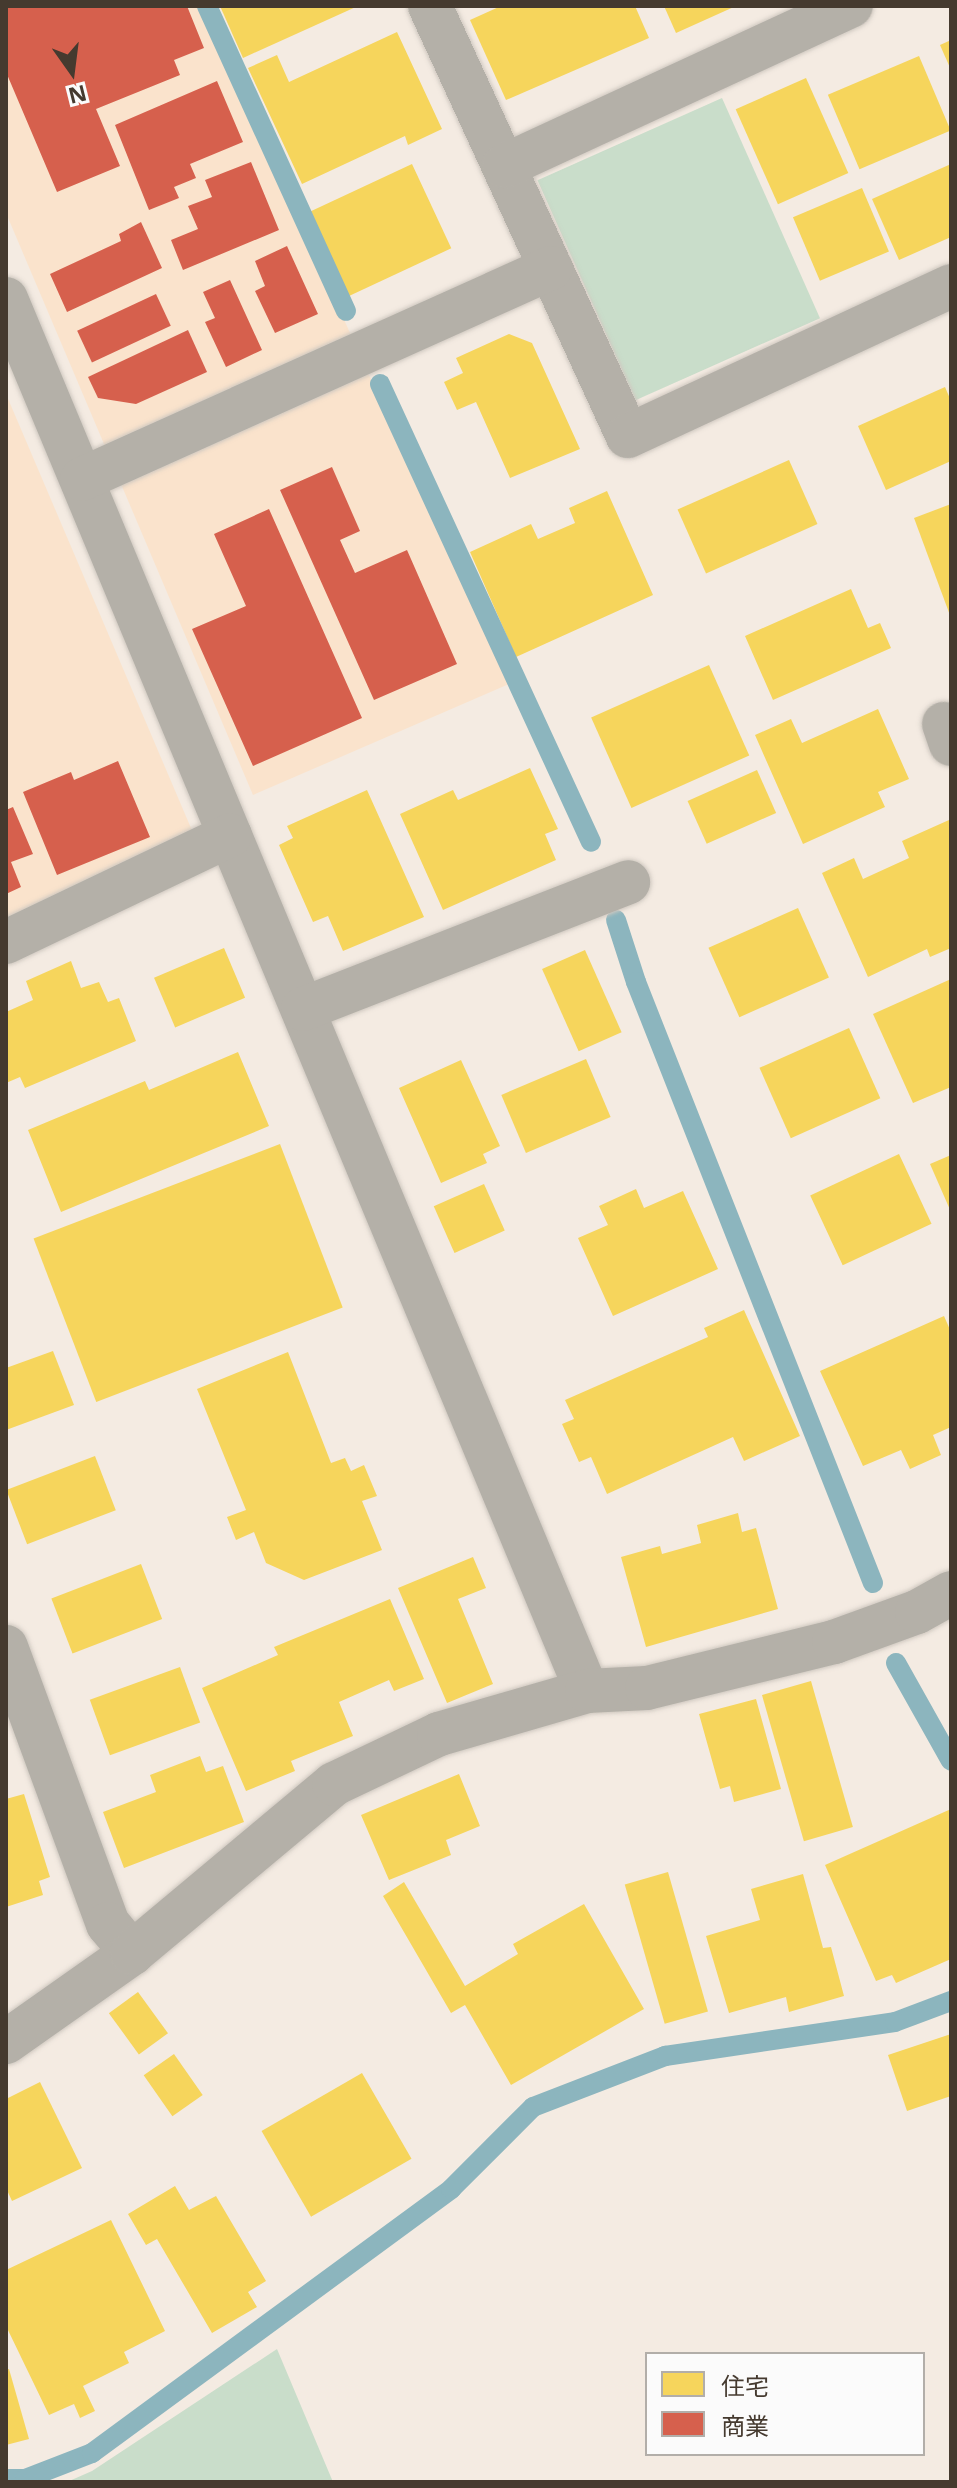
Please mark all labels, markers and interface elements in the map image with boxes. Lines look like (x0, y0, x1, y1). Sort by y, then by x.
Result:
north arrow (32, 32, 112, 112)
text: N (66, 79, 90, 112)
legend (645, 2352, 925, 2456)
text: 住宅 (721, 2369, 769, 2402)
text: 商業 (721, 2409, 769, 2442)

